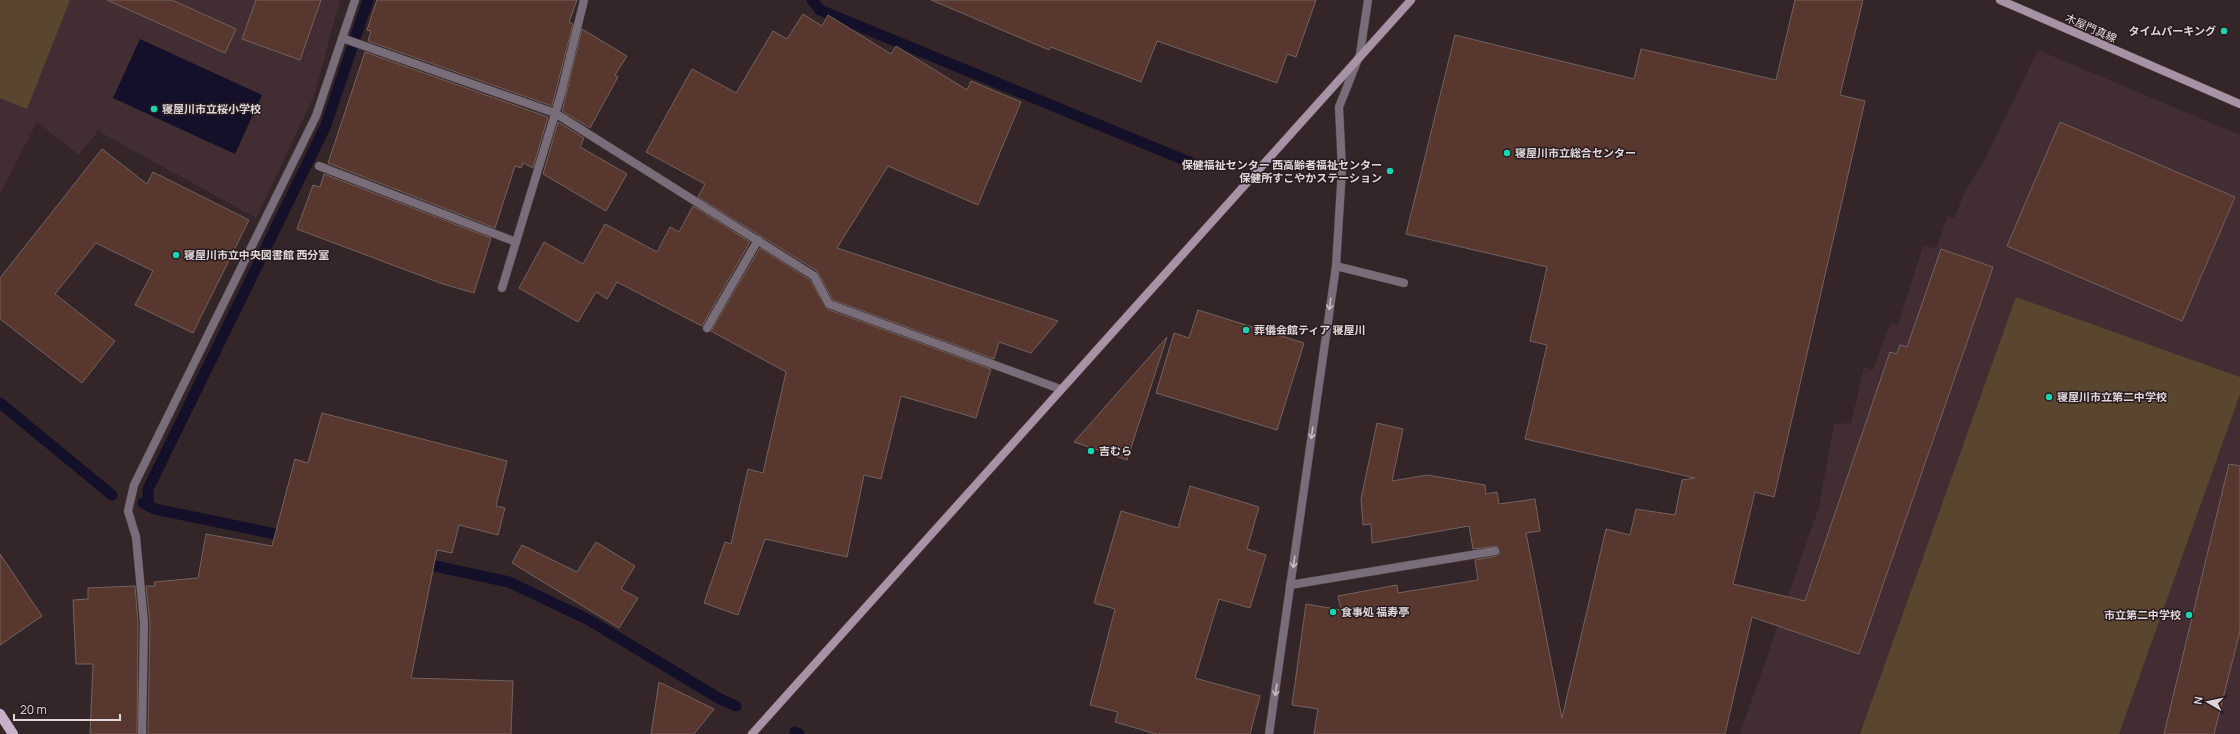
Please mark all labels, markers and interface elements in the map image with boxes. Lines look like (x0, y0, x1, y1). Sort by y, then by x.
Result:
street label: 木屋門真線 (2063, 10, 2119, 46)
place label: タイムパーキング (2129, 23, 2216, 38)
marker: タイムパーキング (2219, 26, 2229, 36)
place label: 寝屋川市立桜小学校 (162, 101, 261, 116)
marker: 寝屋川市立桜小学校 (149, 104, 159, 114)
place label: 寝屋川市立総合センター (1515, 145, 1636, 160)
marker: 寝屋川市立総合センター (1502, 148, 1512, 158)
place label: 保健福祉センター 西高齢者福祉センター 保健所すこやかステーション (1182, 157, 1382, 185)
marker: 保健福祉センター 西高齢者福祉センター 保健所すこやかステーション (1385, 166, 1395, 176)
place label: 寝屋川市立中央図書館 西分室 (184, 247, 329, 262)
marker: 寝屋川市立中央図書館 西分室 (171, 250, 181, 260)
one-way arrow (1326, 297, 1334, 310)
place label: 葬儀会館ティア 寝屋川 (1254, 322, 1366, 337)
marker: 葬儀会館ティア 寝屋川 (1241, 325, 1251, 335)
place label: 寝屋川市立第二中学校 (2057, 389, 2167, 404)
marker: 寝屋川市立第二中学校 (2044, 392, 2054, 402)
one-way arrow (1308, 426, 1316, 439)
place label: 吉むら (1099, 443, 1132, 458)
marker: 吉むら (1086, 446, 1096, 456)
one-way arrow (1290, 555, 1298, 568)
place label: 食事処 福寿亭 (1341, 604, 1409, 619)
marker: 食事処 福寿亭 (1328, 607, 1338, 617)
place label: 市立第二中学校 (2104, 607, 2181, 622)
marker: 市立第二中学校 (2184, 610, 2194, 620)
north arrow (2188, 682, 2228, 722)
one-way arrow (1272, 683, 1280, 696)
text: N (2190, 695, 2206, 705)
scale bar (14, 696, 120, 722)
text: 20 m (20, 701, 47, 718)

